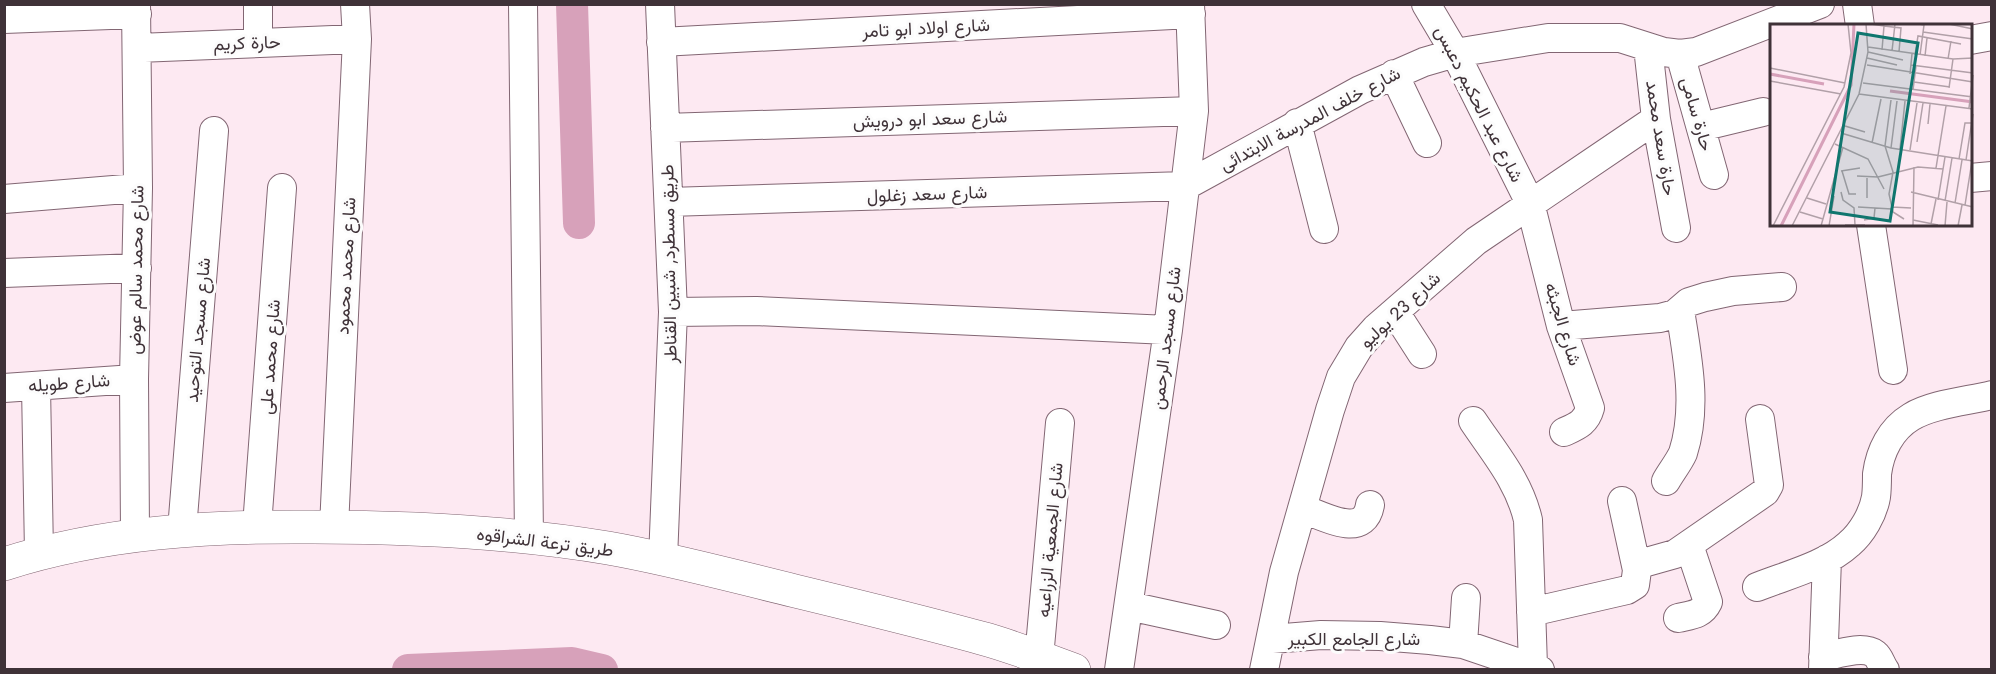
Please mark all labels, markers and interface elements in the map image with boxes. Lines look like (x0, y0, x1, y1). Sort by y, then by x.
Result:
street label: شارع اولاد ابو تامر (860, 12, 991, 44)
street label: شارع عبد الحكيم دعبس (1428, 21, 1530, 187)
inset map (1770, 24, 1972, 226)
street label: حارة كريم (213, 29, 281, 57)
street label: شارع خلف المدرسة الابتدائى (1215, 60, 1405, 178)
street label: حارة سامى (1674, 74, 1720, 154)
street label: حارة سعد محمد (1639, 78, 1683, 198)
street label: شارع سعد ابو درويش (852, 103, 1008, 135)
street label: طريق مسطرد, شبين القناطر (654, 164, 684, 365)
street label: شارع سعد زغلول (866, 179, 988, 209)
street label: شارع محمد سالم عوض (122, 185, 150, 355)
street label: شارع محمد محمود (329, 197, 363, 335)
street label: شارع مسجد التوحيد (179, 256, 217, 404)
street label: شارع مسجد الرحمن (1144, 265, 1188, 411)
street label: شارع 23 يوليو (1354, 266, 1446, 354)
street label: شارع الجبثه (1538, 279, 1588, 369)
street label: شارع محمد على (253, 298, 287, 416)
street label: شارع طويله (27, 367, 111, 399)
street label: شارع الجمعية الزراعيه (1030, 461, 1070, 619)
street label: طريق ترعة الشراقوه (475, 521, 615, 563)
street label: شارع الجامع الكبير (1287, 626, 1420, 652)

